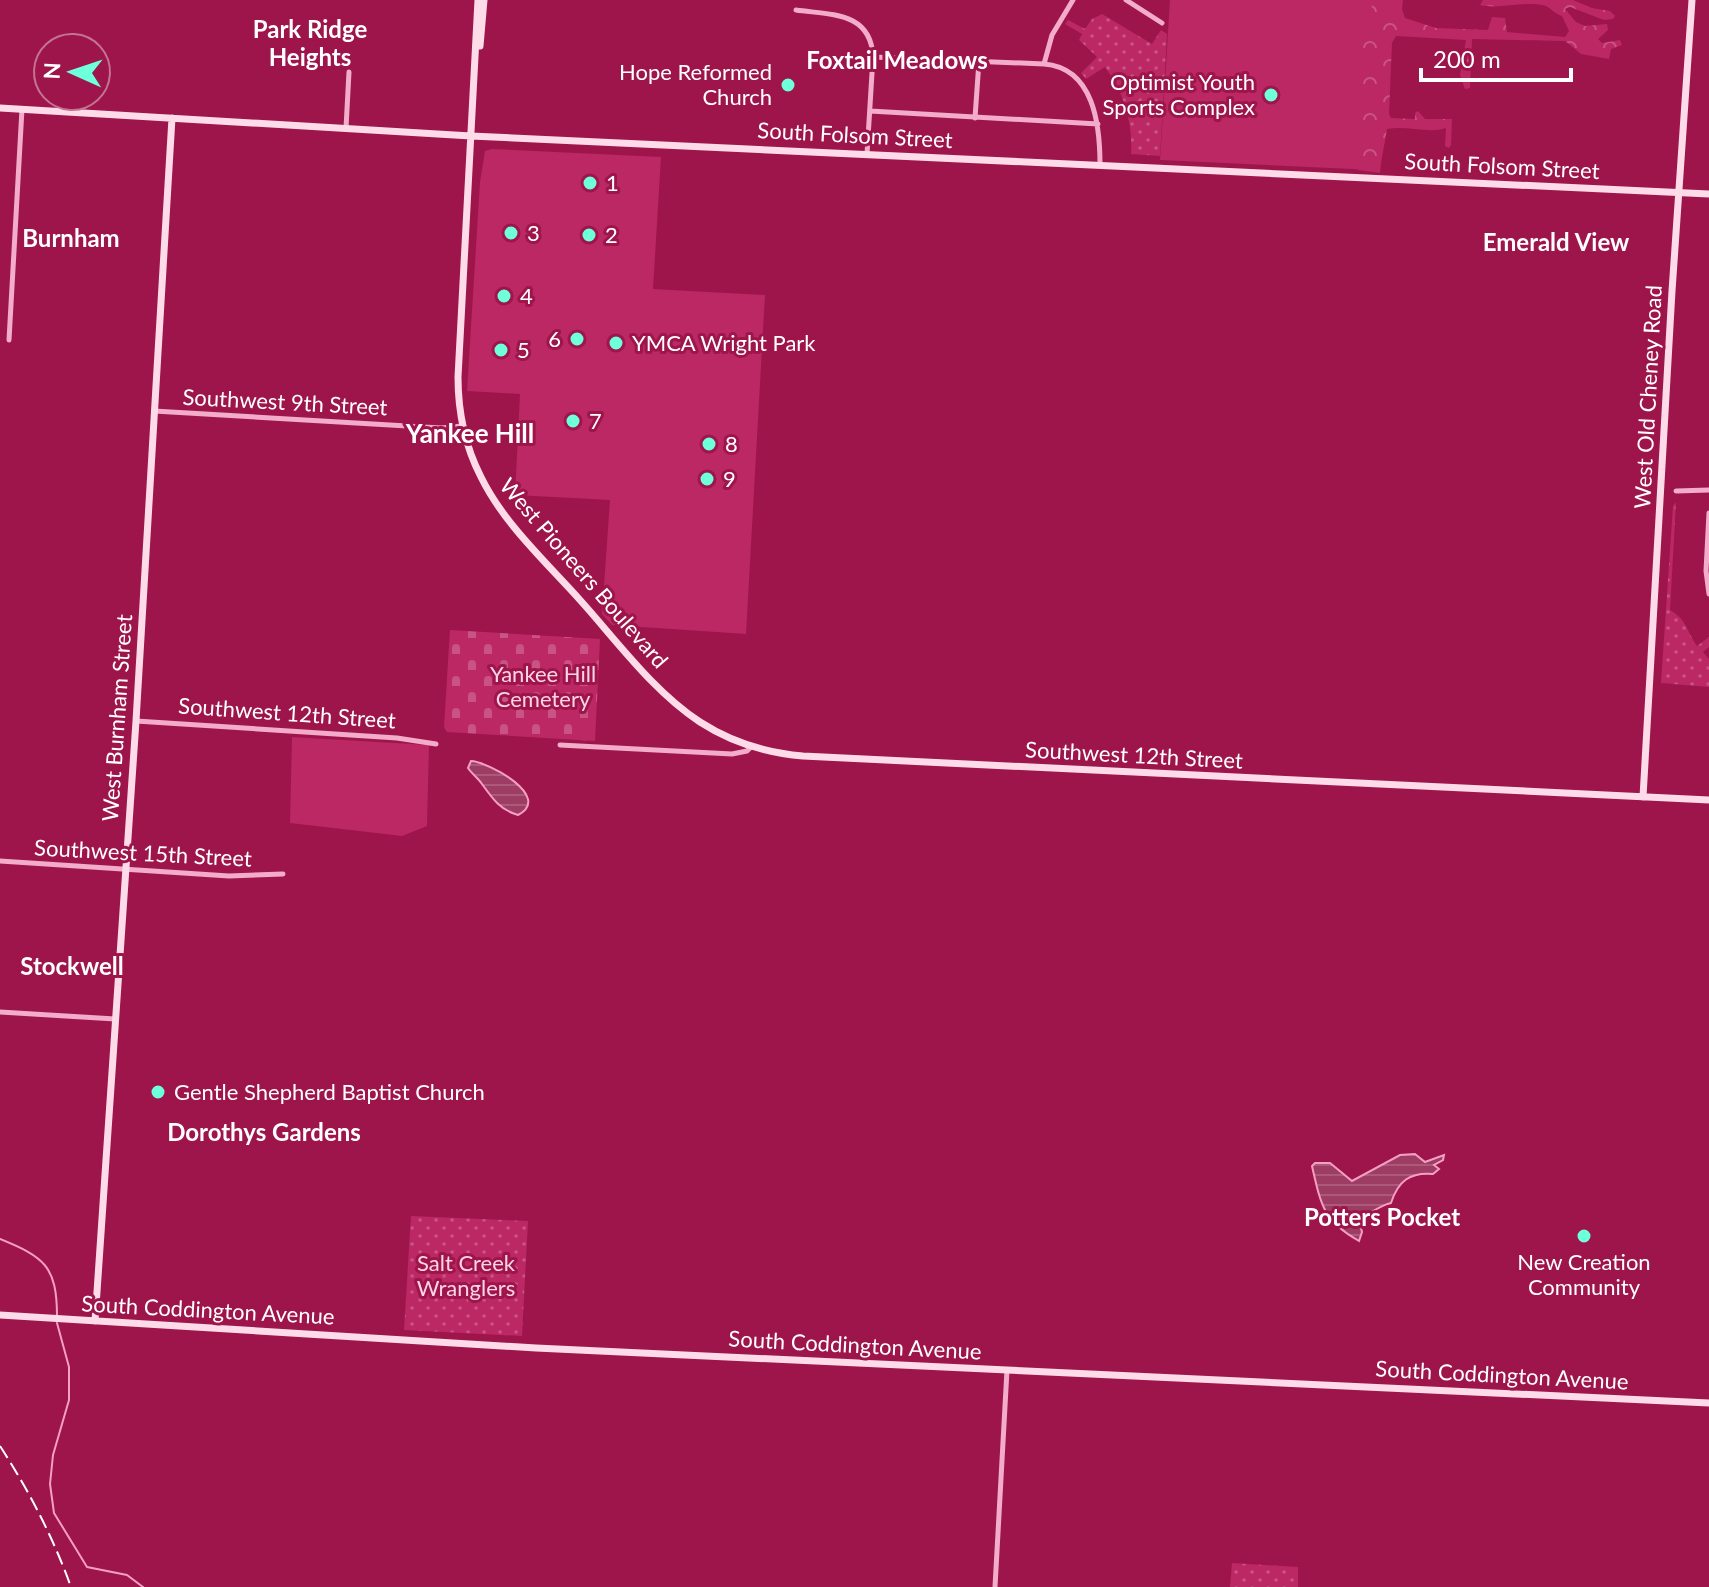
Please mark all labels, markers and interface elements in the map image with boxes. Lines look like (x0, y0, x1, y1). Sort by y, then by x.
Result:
district label: Park Ridge Heights (253, 14, 367, 71)
north arrow (32, 32, 112, 112)
scale bar (1421, 32, 1571, 82)
text: 200 m (1433, 44, 1501, 73)
district label: Foxtail Meadows (806, 45, 988, 74)
place label: Hope Reformed Church (619, 58, 772, 110)
text: N (38, 62, 65, 80)
place label: Optimist Youth Sports Complex (1102, 68, 1255, 120)
marker: Hope Reformed Church (779, 76, 797, 94)
marker: Optimist Youth Sports Complex (1262, 86, 1280, 104)
street label: South Folsom Street (757, 116, 953, 153)
street label: South Folsom Street (1404, 147, 1600, 184)
place label: 1 (606, 169, 619, 196)
marker: 1 (581, 174, 599, 192)
place label: 3 (527, 219, 540, 246)
place label: 2 (605, 221, 618, 248)
district label: Burnham (22, 223, 120, 252)
marker: 3 (502, 224, 520, 242)
marker: 2 (580, 226, 598, 244)
district label: Emerald View (1483, 227, 1630, 256)
place label: 4 (520, 282, 533, 309)
street label: West Old Cheney Road (1628, 284, 1667, 510)
marker: 4 (495, 287, 513, 305)
place label: 6 (548, 325, 561, 352)
place label: YMCA Wright Park (632, 329, 816, 356)
marker: 6 (568, 330, 586, 348)
marker: YMCA Wright Park (607, 334, 625, 352)
place label: 5 (517, 336, 530, 363)
marker: 5 (492, 341, 510, 359)
street label: Southwest 9th Street (182, 383, 388, 420)
place label: 7 (589, 407, 602, 434)
marker: 7 (564, 412, 582, 430)
district label: Yankee Hill (405, 417, 534, 449)
place label: 8 (725, 430, 738, 457)
marker: 8 (700, 435, 718, 453)
place label: 9 (723, 465, 736, 492)
marker: 9 (698, 470, 716, 488)
street label: West Pioneers Boulevard (494, 472, 674, 673)
street label: West Burnham Street (96, 613, 137, 822)
park label: Yankee Hill Cemetery (490, 660, 596, 712)
street label: Southwest 12th Street (177, 691, 397, 734)
street label: Southwest 12th Street (1025, 735, 1244, 774)
street label: Southwest 15th Street (34, 833, 253, 872)
district label: Stockwell (20, 951, 124, 980)
place label: Gentle Shepherd Baptist Church (174, 1078, 485, 1105)
marker: Gentle Shepherd Baptist Church (149, 1083, 167, 1101)
district label: Dorothys Gardens (167, 1117, 361, 1146)
district label: Potters Pocket (1304, 1202, 1460, 1231)
marker: New Creation Community (1575, 1227, 1593, 1245)
place label: New Creation Community (1517, 1248, 1651, 1300)
park label: Salt Creek Wranglers (417, 1249, 516, 1301)
street label: South Coddington Avenue (81, 1289, 335, 1330)
street label: South Coddington Avenue (728, 1324, 982, 1365)
street label: South Coddington Avenue (1375, 1354, 1629, 1395)

